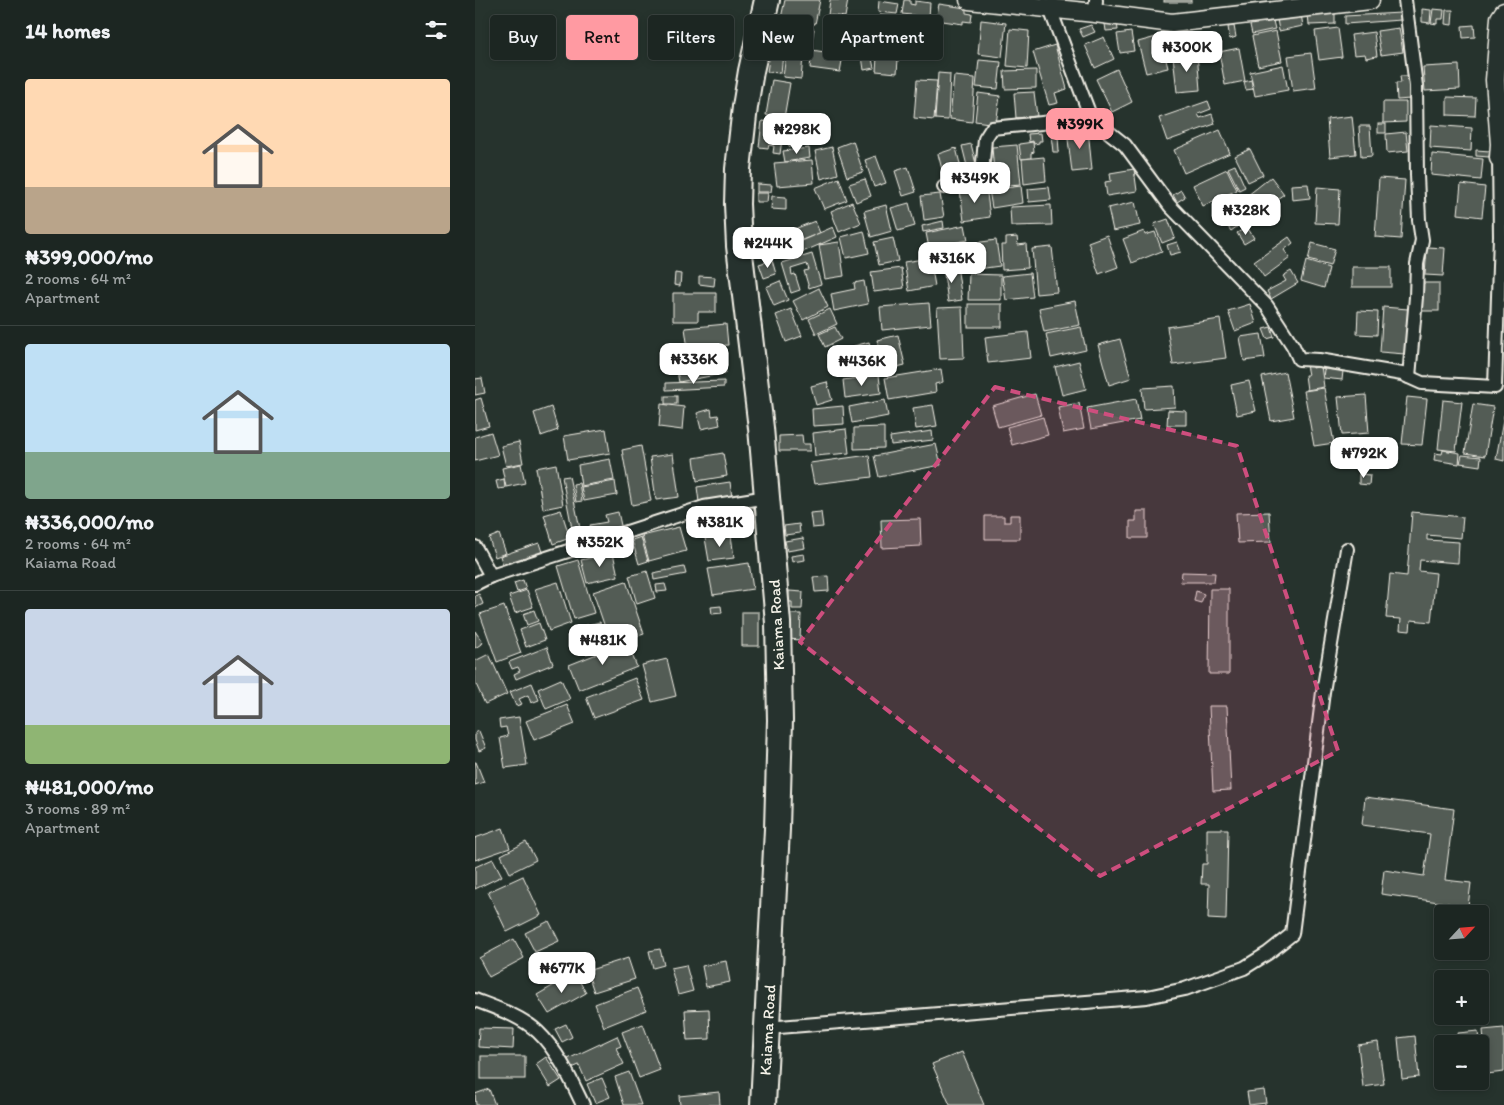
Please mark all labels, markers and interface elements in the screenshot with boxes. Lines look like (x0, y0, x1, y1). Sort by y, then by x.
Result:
chip: Buy (490, 15, 556, 60)
chip: Rent (566, 15, 638, 60)
chip: Filters (648, 15, 734, 60)
chip: New (744, 15, 813, 60)
chip: Apartment (823, 15, 943, 60)
icon: filters (422, 16, 450, 44)
text: 14 homes (25, 18, 110, 43)
pin: ₦300K (1152, 30, 1222, 73)
text: ₦300K (1162, 37, 1212, 56)
pin: ₦399K (1045, 108, 1115, 150)
icon: home (193, 111, 283, 201)
pin: ₦298K (762, 112, 832, 155)
text: ₦399K (1057, 114, 1103, 133)
text: ₦298K (774, 119, 820, 138)
pin: ₦349K (940, 162, 1010, 204)
text: ₦349K (951, 168, 999, 187)
pin: ₦328K (1211, 194, 1281, 236)
text: ₦328K (1223, 200, 1269, 219)
pin: ₦244K (733, 226, 803, 269)
text: ₦244K (744, 233, 792, 252)
pin: ₦316K (917, 242, 987, 284)
text: ₦399,000/mo (25, 244, 153, 269)
text: ₦316K (929, 248, 975, 267)
text: 2 rooms · 64 m² (25, 269, 131, 288)
text: Apartment (25, 288, 100, 307)
pin: ₦336K (659, 342, 729, 385)
pin: ₦436K (827, 344, 897, 387)
text: ₦336K (671, 349, 717, 368)
text: ₦436K (838, 351, 886, 370)
icon: home (193, 377, 283, 467)
pin: ₦792K (1329, 436, 1399, 479)
text: ₦792K (1341, 443, 1387, 462)
pin: ₦381K (685, 506, 755, 548)
text: ₦336,000/mo (25, 509, 154, 534)
text: ₦381K (697, 512, 743, 531)
pin: ₦352K (565, 526, 635, 568)
text: ₦352K (577, 532, 623, 551)
text: 2 rooms · 64 m² (25, 534, 131, 553)
text: Kaiama Road (25, 553, 116, 572)
street label: Kaiama Road (765, 579, 788, 671)
pin: ₦481K (568, 624, 638, 666)
text: ₦481K (580, 630, 626, 649)
icon: home (193, 642, 283, 732)
text: ₦481,000/mo (25, 774, 154, 799)
text: 3 rooms · 89 m² (25, 799, 130, 818)
text: Apartment (25, 818, 100, 837)
north arrow (1434, 905, 1489, 960)
map controls (1434, 905, 1489, 1090)
pin: ₦677K (527, 952, 597, 994)
text: ₦677K (539, 958, 585, 977)
button: + (1434, 970, 1489, 1025)
street label: Kaiama Road (756, 984, 779, 1076)
button: − (1434, 1035, 1489, 1090)

